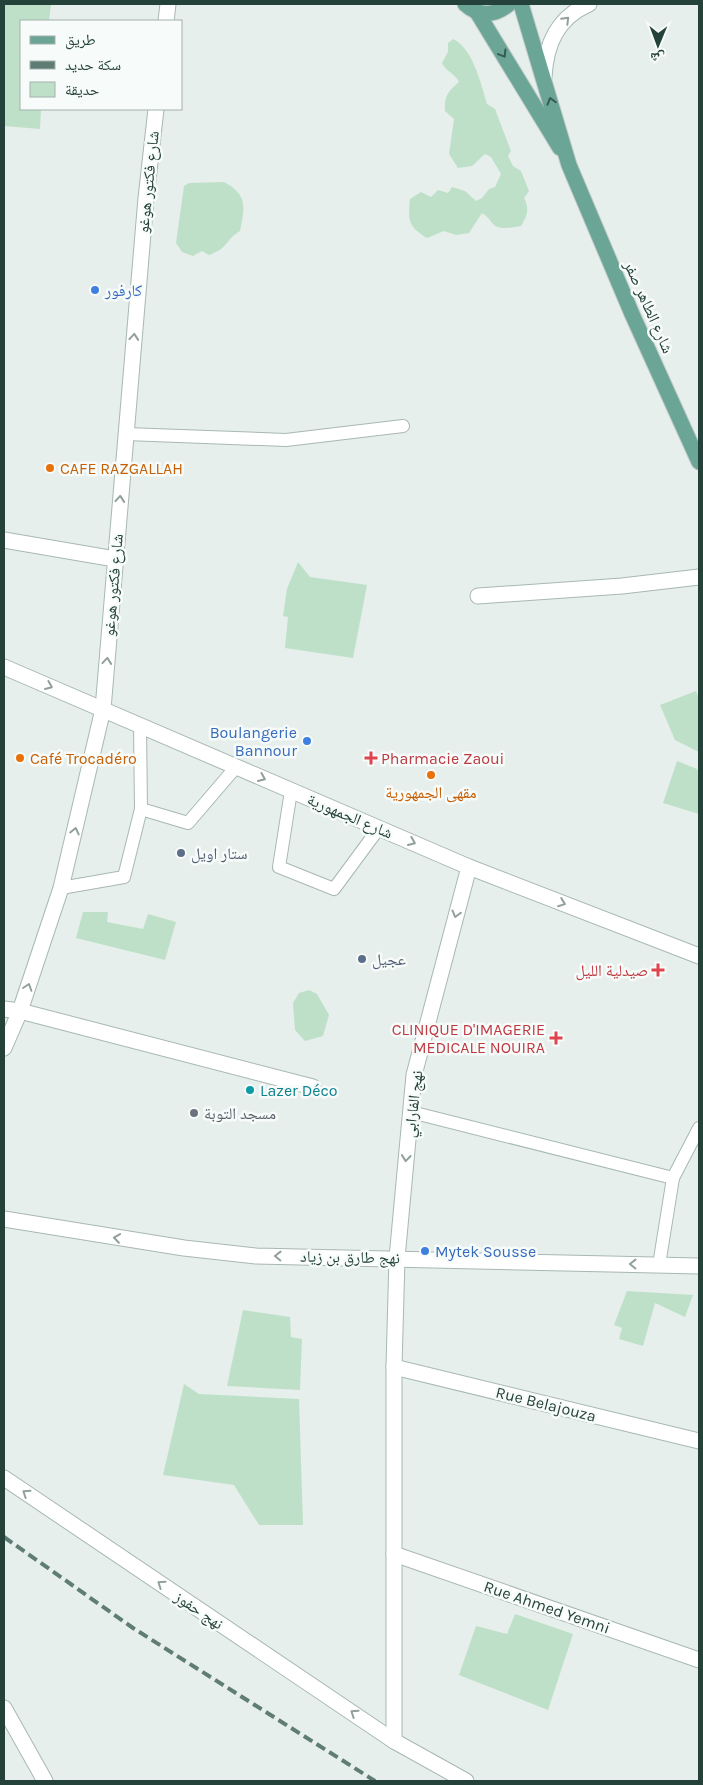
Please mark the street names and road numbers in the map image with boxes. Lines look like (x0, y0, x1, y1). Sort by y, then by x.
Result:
street label: شارع فكتور هوغو (133, 130, 164, 234)
street label: شارع الطاهر صفر (619, 257, 678, 357)
street label: شارع فكتور هوغو (99, 533, 128, 637)
street label: شارع الجمهورية (304, 789, 396, 843)
street label: نهج الفارابي (399, 1069, 430, 1139)
street label: نهج طارق بن زياد (300, 1247, 400, 1268)
street label: Rue Belajouza (494, 1382, 598, 1426)
street label: Rue Ahmed Yemni (481, 1577, 613, 1637)
street label: نهج حفوز (170, 1586, 227, 1634)

